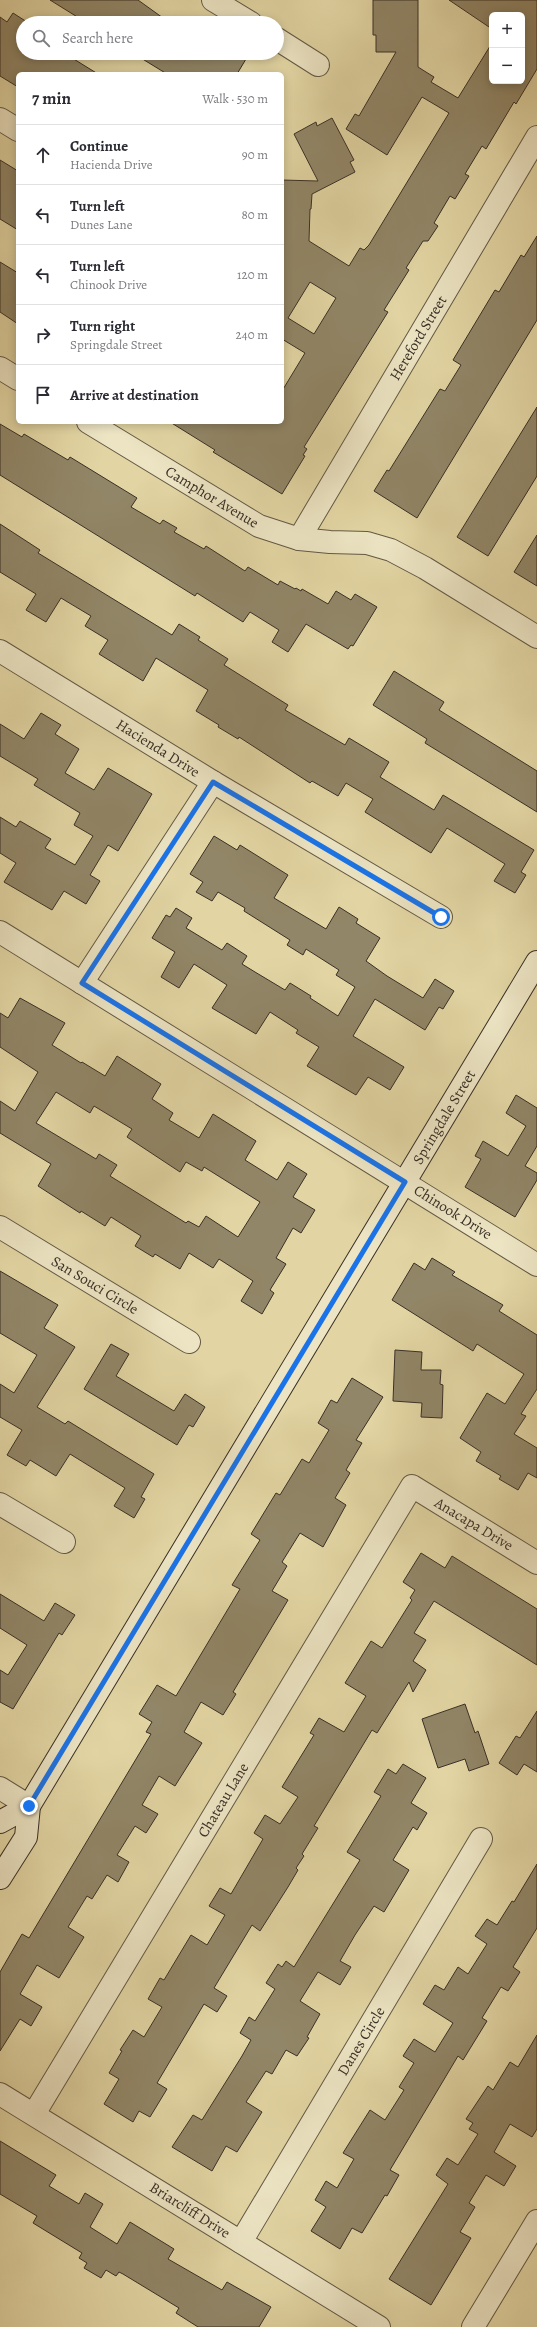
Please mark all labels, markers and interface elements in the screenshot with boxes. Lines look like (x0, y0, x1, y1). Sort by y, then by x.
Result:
map controls (489, 12, 525, 84)
button: + (489, 12, 525, 48)
search box (16, 16, 284, 60)
icon: search (30, 27, 52, 49)
text: Search here (62, 28, 133, 48)
button: − (489, 48, 525, 84)
text: 7 min (32, 87, 71, 110)
text: Walk · 530 m (202, 90, 268, 107)
text: Continue (70, 136, 128, 156)
icon: ahead (32, 144, 54, 166)
text: 90 m (242, 146, 268, 163)
text: Hacienda Drive (70, 156, 153, 173)
text: Turn left (70, 196, 125, 216)
icon: left (32, 204, 54, 226)
text: 80 m (241, 206, 268, 223)
text: Dunes Lane (70, 216, 133, 233)
text: Turn left (70, 256, 125, 276)
icon: left (32, 264, 54, 286)
text: 120 m (237, 266, 268, 283)
text: Chinook Drive (70, 276, 147, 293)
street label: Hereford Street (385, 292, 451, 384)
text: Turn right (70, 316, 135, 336)
icon: right (32, 324, 54, 346)
text: 240 m (236, 326, 268, 343)
text: Springdale Street (70, 336, 163, 353)
icon: arrive (32, 384, 54, 406)
text: Arrive at destination (70, 385, 199, 405)
street label: Camphor Avenue (162, 461, 263, 533)
street label: Hacienda Drive (112, 714, 204, 782)
route start (432, 908, 450, 926)
street label: Springdale Street (408, 1066, 480, 1168)
street label: Chinook Drive (410, 1180, 496, 1244)
street label: San Souci Circle (48, 1251, 143, 1319)
street label: Anacapa Drive (430, 1492, 517, 1555)
street label: Chateau Lane (193, 1759, 253, 1841)
route end (20, 1797, 38, 1815)
street label: Danes Circle (333, 2003, 390, 2079)
street label: Briarcliff Drive (146, 2177, 234, 2243)

